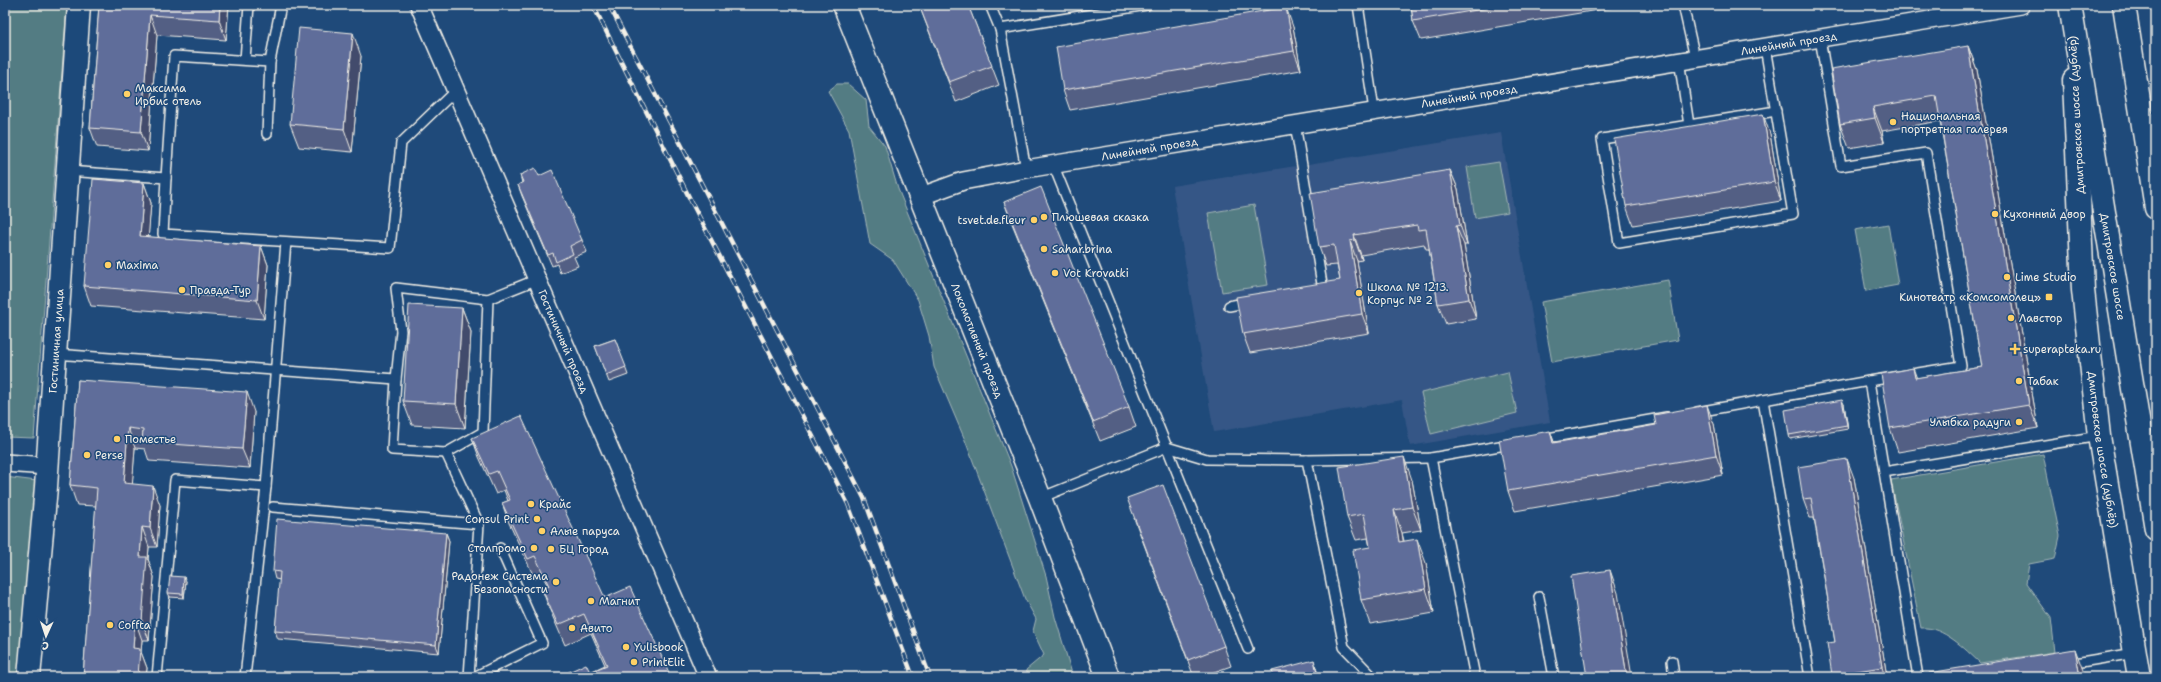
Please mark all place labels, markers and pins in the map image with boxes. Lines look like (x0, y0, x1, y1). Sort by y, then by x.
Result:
place label: Максима Ирбис отель (135, 81, 202, 109)
marker: Максима Ирбис отель (122, 89, 132, 99)
place label: Национальная портретная галерея (1901, 109, 2008, 137)
marker: Национальная портретная галерея (1888, 117, 1898, 127)
place label: Кухонный двор (2003, 207, 2086, 222)
marker: Кухонный двор (1990, 209, 2000, 219)
place label: Плюшевая сказка (1052, 210, 1149, 225)
marker: Плюшевая сказка (1039, 212, 1049, 222)
place label: tsvet.de.fleur (957, 213, 1026, 228)
marker: tsvet.de.fleur (1029, 215, 1039, 225)
place label: Sahar.brina (1052, 242, 1112, 257)
marker: Sahar.brina (1039, 244, 1049, 254)
place label: Maxima (116, 258, 159, 273)
marker: Maxima (103, 260, 113, 270)
place label: Vot Krovatki (1063, 266, 1129, 281)
marker: Vot Krovatki (1050, 268, 1060, 278)
place label: Lime Studio (2015, 270, 2077, 285)
marker: Lime Studio (2002, 272, 2012, 282)
place label: Школа № 1213. Корпус № 2 (1367, 280, 1449, 308)
place label: Правда-Тур (190, 283, 251, 298)
marker: Правда-Тур (177, 285, 187, 295)
marker: Школа № 1213. Корпус № 2 (1354, 288, 1364, 298)
place label: Кинотеатр «Комсомолец» (1899, 290, 2041, 305)
marker: Кинотеатр «Комсомолец» (2044, 292, 2054, 302)
place label: Лавстор (2019, 311, 2062, 326)
marker: Лавстор (2006, 313, 2016, 323)
place label: superapteka.ru (2023, 342, 2101, 357)
marker: superapteka.ru (2010, 344, 2020, 354)
place label: Табак (2027, 374, 2059, 389)
marker: Табак (2014, 376, 2024, 386)
place label: Улыбка радуги (1929, 415, 2011, 430)
marker: Улыбка радуги (2014, 417, 2024, 427)
place label: Поместье (125, 432, 176, 447)
marker: Поместье (112, 434, 122, 444)
place label: Perse (95, 448, 123, 463)
marker: Perse (82, 450, 92, 460)
place label: Крайс (539, 497, 572, 512)
marker: Крайс (526, 499, 536, 509)
place label: Consul Print (465, 512, 529, 527)
marker: Consul Print (532, 514, 542, 524)
place label: Алые паруса (550, 524, 620, 539)
marker: Алые паруса (537, 526, 547, 536)
place label: Столпромо (468, 541, 526, 556)
place label: БЦ Город (559, 542, 608, 557)
marker: Столпромо (529, 543, 539, 553)
marker: БЦ Город (546, 544, 556, 554)
place label: Радонеж Система Безопасности (452, 569, 548, 597)
marker: Радонеж Система Безопасности (551, 577, 561, 587)
place label: Магнит (599, 594, 640, 609)
marker: Магнит (586, 596, 596, 606)
place label: Coffta (118, 618, 151, 633)
marker: Coffta (105, 620, 115, 630)
place label: Авито (580, 621, 613, 636)
marker: Авито (567, 623, 577, 633)
place label: Yulisbook (634, 640, 684, 655)
marker: Yulisbook (621, 642, 631, 652)
place label: PrintElit (642, 655, 685, 670)
marker: PrintElit (629, 657, 639, 667)

